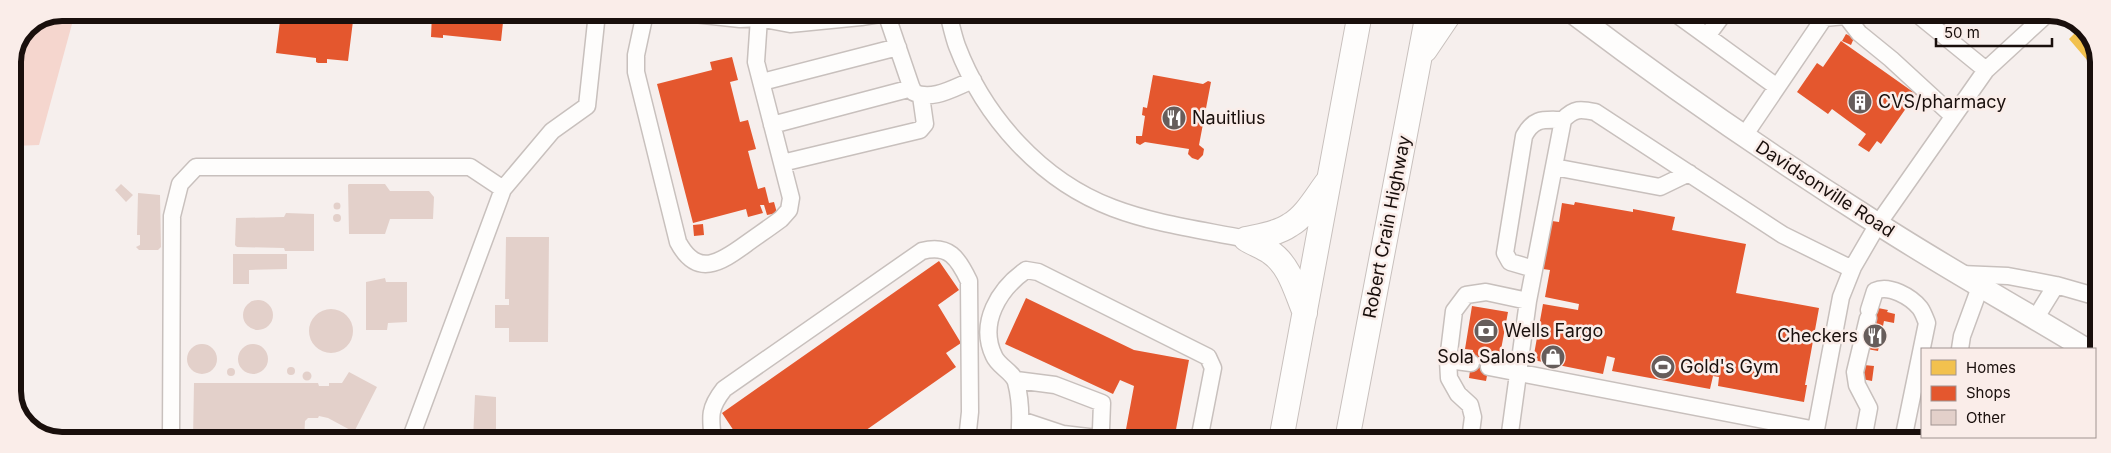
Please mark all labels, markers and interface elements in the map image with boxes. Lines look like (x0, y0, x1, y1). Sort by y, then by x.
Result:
scale bar (1936, 15, 2052, 47)
text: 50 m (1944, 23, 1980, 42)
building icon: CVS/pharmacy (1847, 89, 1873, 115)
place label: CVS/pharmacy (1878, 91, 2006, 112)
restaurant icon: Nauitlius (1161, 105, 1187, 131)
place label: Nauitlius (1192, 107, 1265, 128)
street label: Robert Crain Highway (1358, 134, 1415, 320)
street label: Davidsonville Road (1752, 136, 1899, 241)
bank icon: Wells Fargo (1473, 318, 1499, 344)
place label: Wells Fargo (1504, 320, 1603, 341)
restaurant icon: Checkers (1862, 323, 1888, 349)
place label: Checkers (1777, 325, 1858, 346)
shop icon: Sola Salons (1540, 344, 1566, 370)
place label: Sola Salons (1437, 346, 1536, 367)
legend (1921, 348, 2096, 438)
sports icon: Gold's Gym (1650, 354, 1676, 380)
place label: Gold's Gym (1680, 356, 1779, 377)
text: Homes (1966, 358, 2016, 377)
text: Shops (1966, 383, 2011, 402)
text: Other (1966, 408, 2006, 427)

